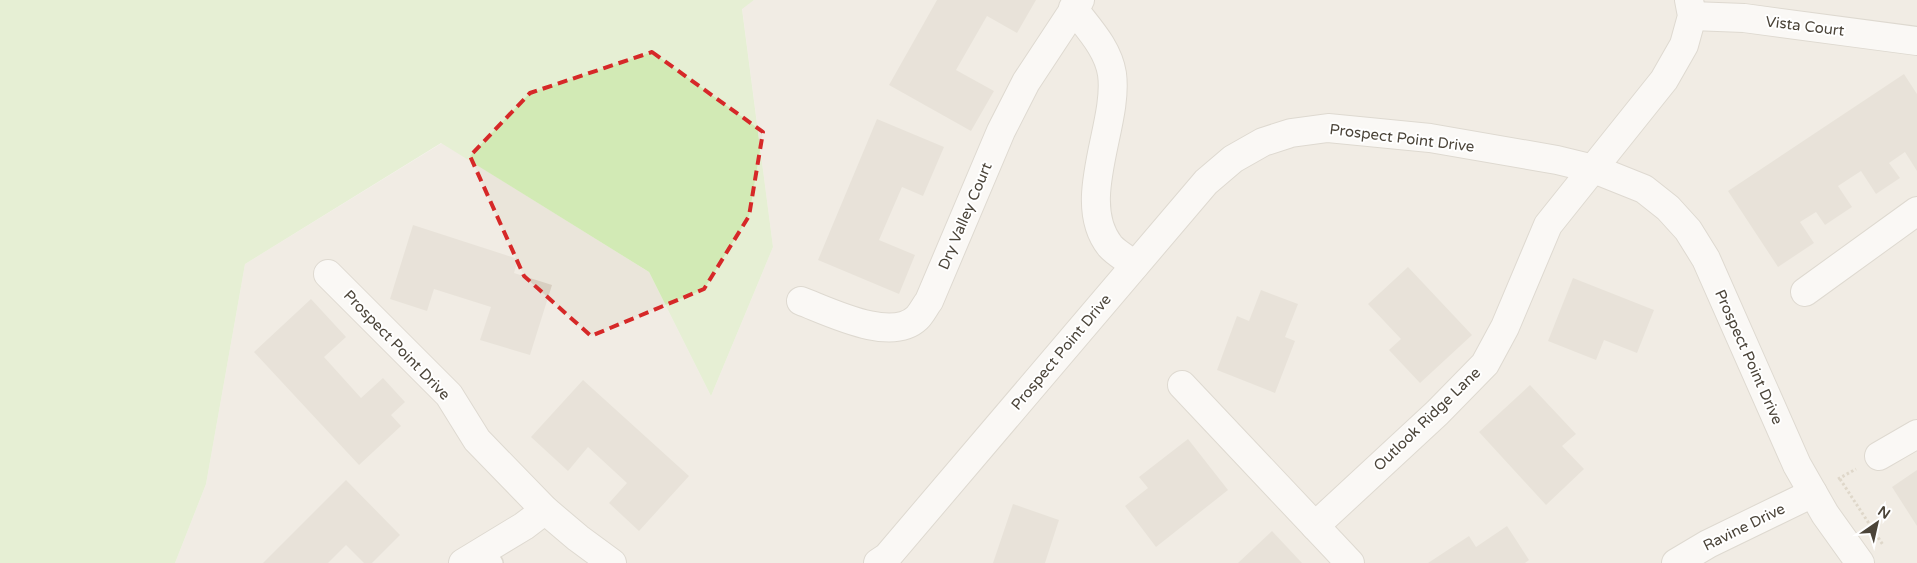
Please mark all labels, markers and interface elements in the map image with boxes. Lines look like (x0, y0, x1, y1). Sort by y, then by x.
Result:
street label: Vista Court (1765, 12, 1846, 40)
street label: Prospect Point Drive (1329, 120, 1475, 156)
street label: Dry Valley Court (934, 159, 996, 272)
street label: Prospect Point Drive (340, 286, 454, 404)
street label: Prospect Point Drive (1711, 287, 1787, 427)
street label: Prospect Point Drive (1007, 290, 1115, 414)
street label: Outlook Ridge Lane (1370, 363, 1484, 475)
north arrow (1852, 498, 1902, 548)
street label: Ravine Drive (1700, 499, 1788, 555)
text: N (1875, 502, 1893, 523)

